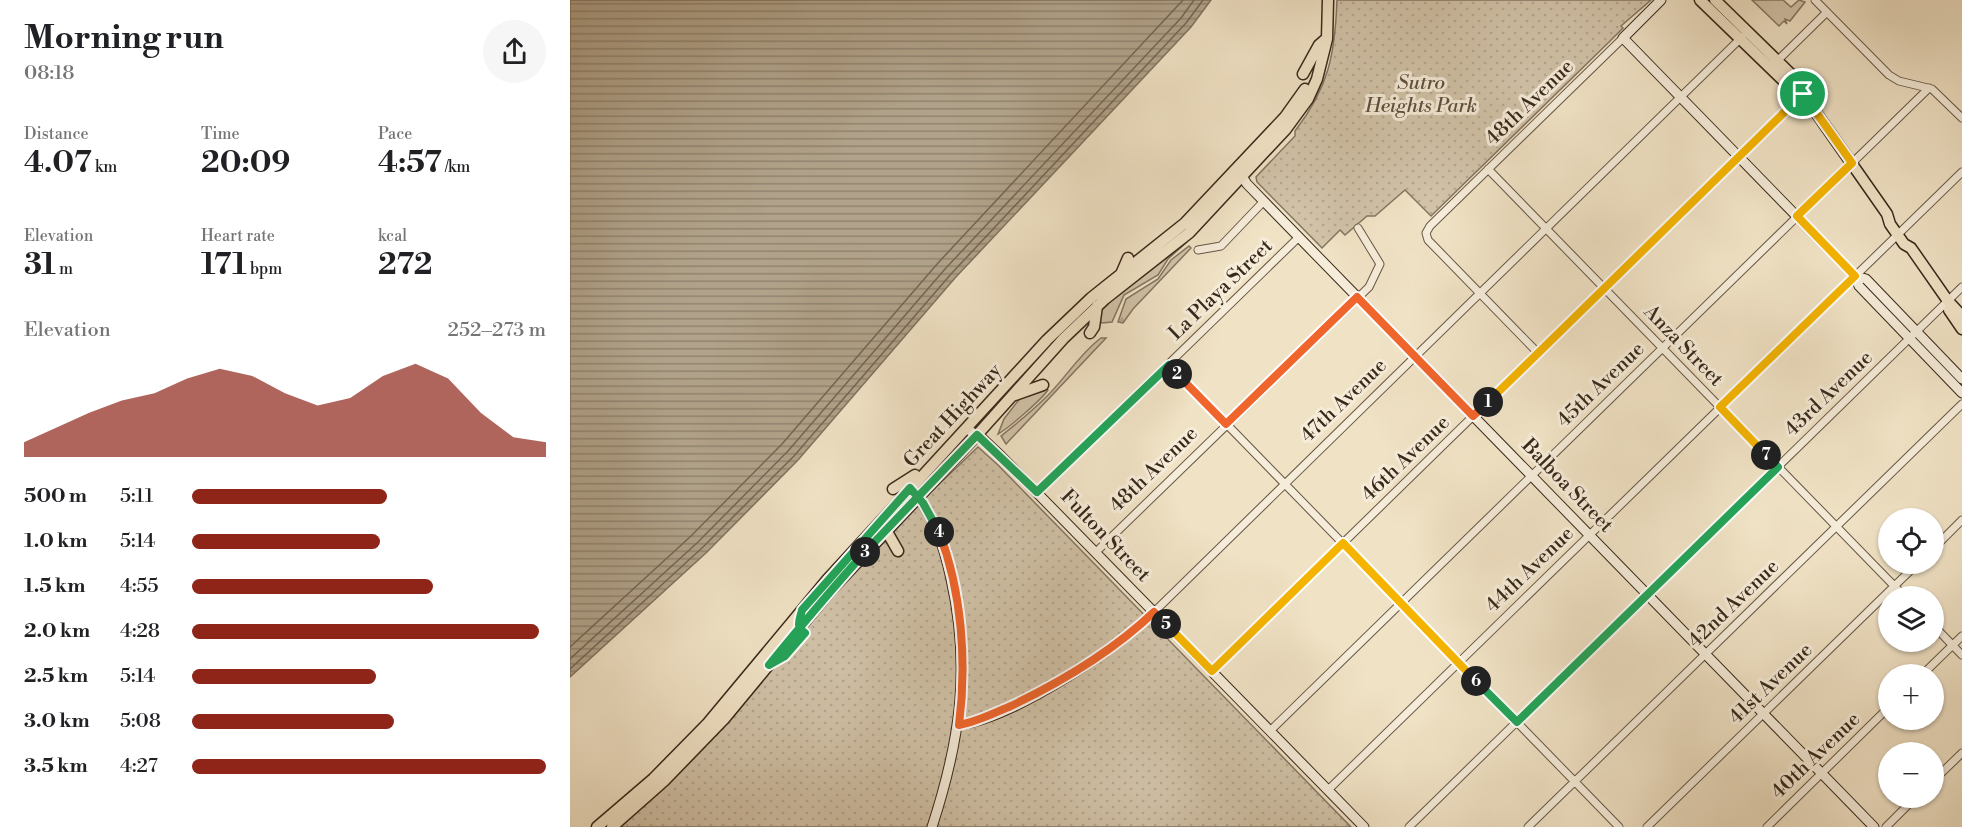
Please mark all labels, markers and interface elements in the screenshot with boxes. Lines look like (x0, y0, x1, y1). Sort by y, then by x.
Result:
text: Morning run (24, 18, 224, 59)
button: share (483, 20, 546, 83)
street label: 48th Avenue (1481, 55, 1579, 151)
text: 08:18 (24, 61, 75, 86)
pin (1777, 68, 1828, 119)
park label: Sutro Heights Park (1364, 71, 1477, 119)
icon: arrive (1786, 77, 1819, 110)
text: Distance (24, 124, 89, 144)
text: Time (201, 124, 240, 144)
text: Pace (378, 124, 412, 144)
text: 4.07 (24, 144, 92, 182)
text: 20:09 (201, 144, 291, 182)
text: 4:57 (378, 144, 442, 182)
text: km (92, 157, 117, 177)
text: /km (442, 157, 470, 177)
text: Elevation (24, 226, 93, 246)
text: Heart rate (201, 226, 275, 246)
text: kcal (378, 226, 407, 246)
street label: La Playa Street (1164, 234, 1278, 346)
text: 31 (24, 246, 56, 284)
text: 171 (201, 246, 247, 284)
text: 272 (378, 246, 432, 284)
text: m (56, 259, 73, 279)
text: bpm (247, 259, 282, 279)
street label: Anza Street (1637, 299, 1728, 392)
text: Elevation (24, 318, 111, 343)
text: 252–273 m (448, 318, 546, 343)
street label: 45th Avenue (1552, 337, 1650, 433)
street label: 43rd Avenue (1780, 346, 1878, 442)
street label: 47th Avenue (1296, 354, 1392, 448)
street label: Great Highway (898, 359, 1008, 473)
pin: 2 (1162, 359, 1192, 389)
text: 2 (1172, 364, 1182, 384)
pin: 1 (1473, 387, 1503, 417)
text: 1 (1484, 392, 1492, 412)
street label: 46th Avenue (1357, 411, 1455, 507)
street label: 48th Avenue (1105, 422, 1203, 518)
street label: Balboa Street (1515, 433, 1618, 538)
pin: 7 (1751, 440, 1781, 470)
text: 7 (1761, 445, 1771, 465)
text: 500 m (24, 484, 87, 509)
text: 5:11 (120, 484, 153, 509)
street label: Fulton Street (1055, 485, 1155, 587)
map controls (1878, 508, 1944, 808)
button: locate (1878, 508, 1944, 574)
pin: 4 (924, 517, 954, 547)
text: 4 (934, 522, 944, 542)
street label: 44th Avenue (1480, 522, 1580, 618)
text: 1.0 km (24, 529, 88, 554)
text: 5:14 (120, 529, 155, 554)
pin: 3 (850, 537, 880, 567)
text: 3 (860, 542, 870, 562)
street label: 42nd Avenue (1683, 555, 1785, 653)
text: 1.5 km (24, 574, 85, 599)
text: 4:55 (120, 574, 158, 599)
button: layers (1878, 586, 1944, 652)
pin: 5 (1151, 609, 1181, 639)
text: 5 (1161, 614, 1171, 634)
text: 2.0 km (24, 619, 90, 644)
text: 4:28 (120, 619, 160, 644)
street label: 41st Avenue (1724, 638, 1818, 730)
text: 2.5 km (24, 664, 88, 689)
text: 5:14 (120, 664, 155, 689)
button: + (1878, 664, 1944, 730)
pin: 6 (1461, 666, 1491, 696)
text: 6 (1471, 671, 1481, 691)
street label: 40th Avenue (1766, 707, 1866, 805)
text: 3.0 km (24, 709, 90, 734)
text: 5:08 (120, 709, 161, 734)
button: − (1878, 742, 1944, 808)
text: 3.5 km (24, 754, 88, 779)
text: 4:27 (120, 754, 158, 779)

